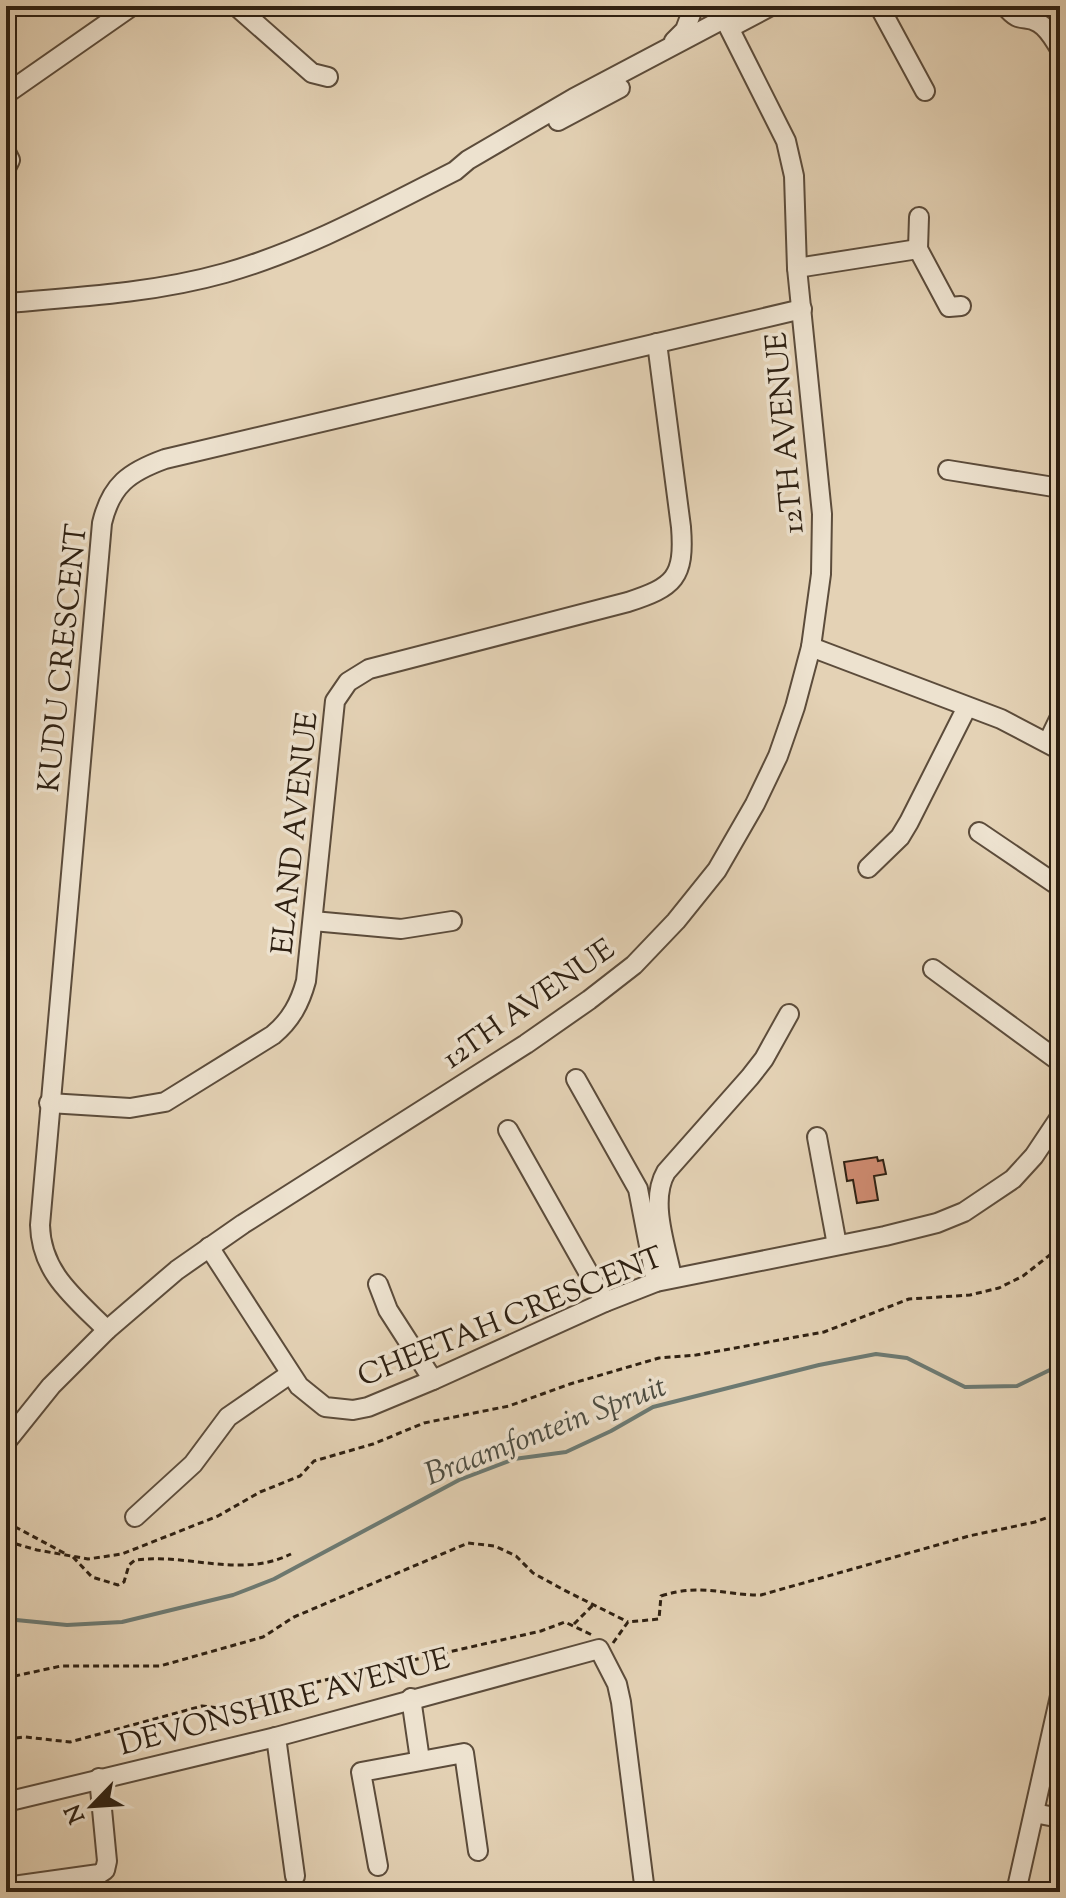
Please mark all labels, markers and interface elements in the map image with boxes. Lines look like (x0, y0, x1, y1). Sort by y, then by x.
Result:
street label: 12TH AVENUE (756, 330, 817, 535)
street label: KUDU CRESCENT (29, 522, 100, 794)
street label: ELAND AVENUE (262, 710, 331, 957)
street label: 12TH AVENUE (434, 930, 624, 1081)
street label: CHEETAH CRESCENT (352, 1237, 670, 1399)
water label: Braamfontein Spruit (419, 1365, 674, 1499)
street label: DEVONSHIRE AVENUE (114, 1639, 455, 1768)
north arrow (52, 1766, 132, 1846)
text: N (58, 1798, 95, 1828)

